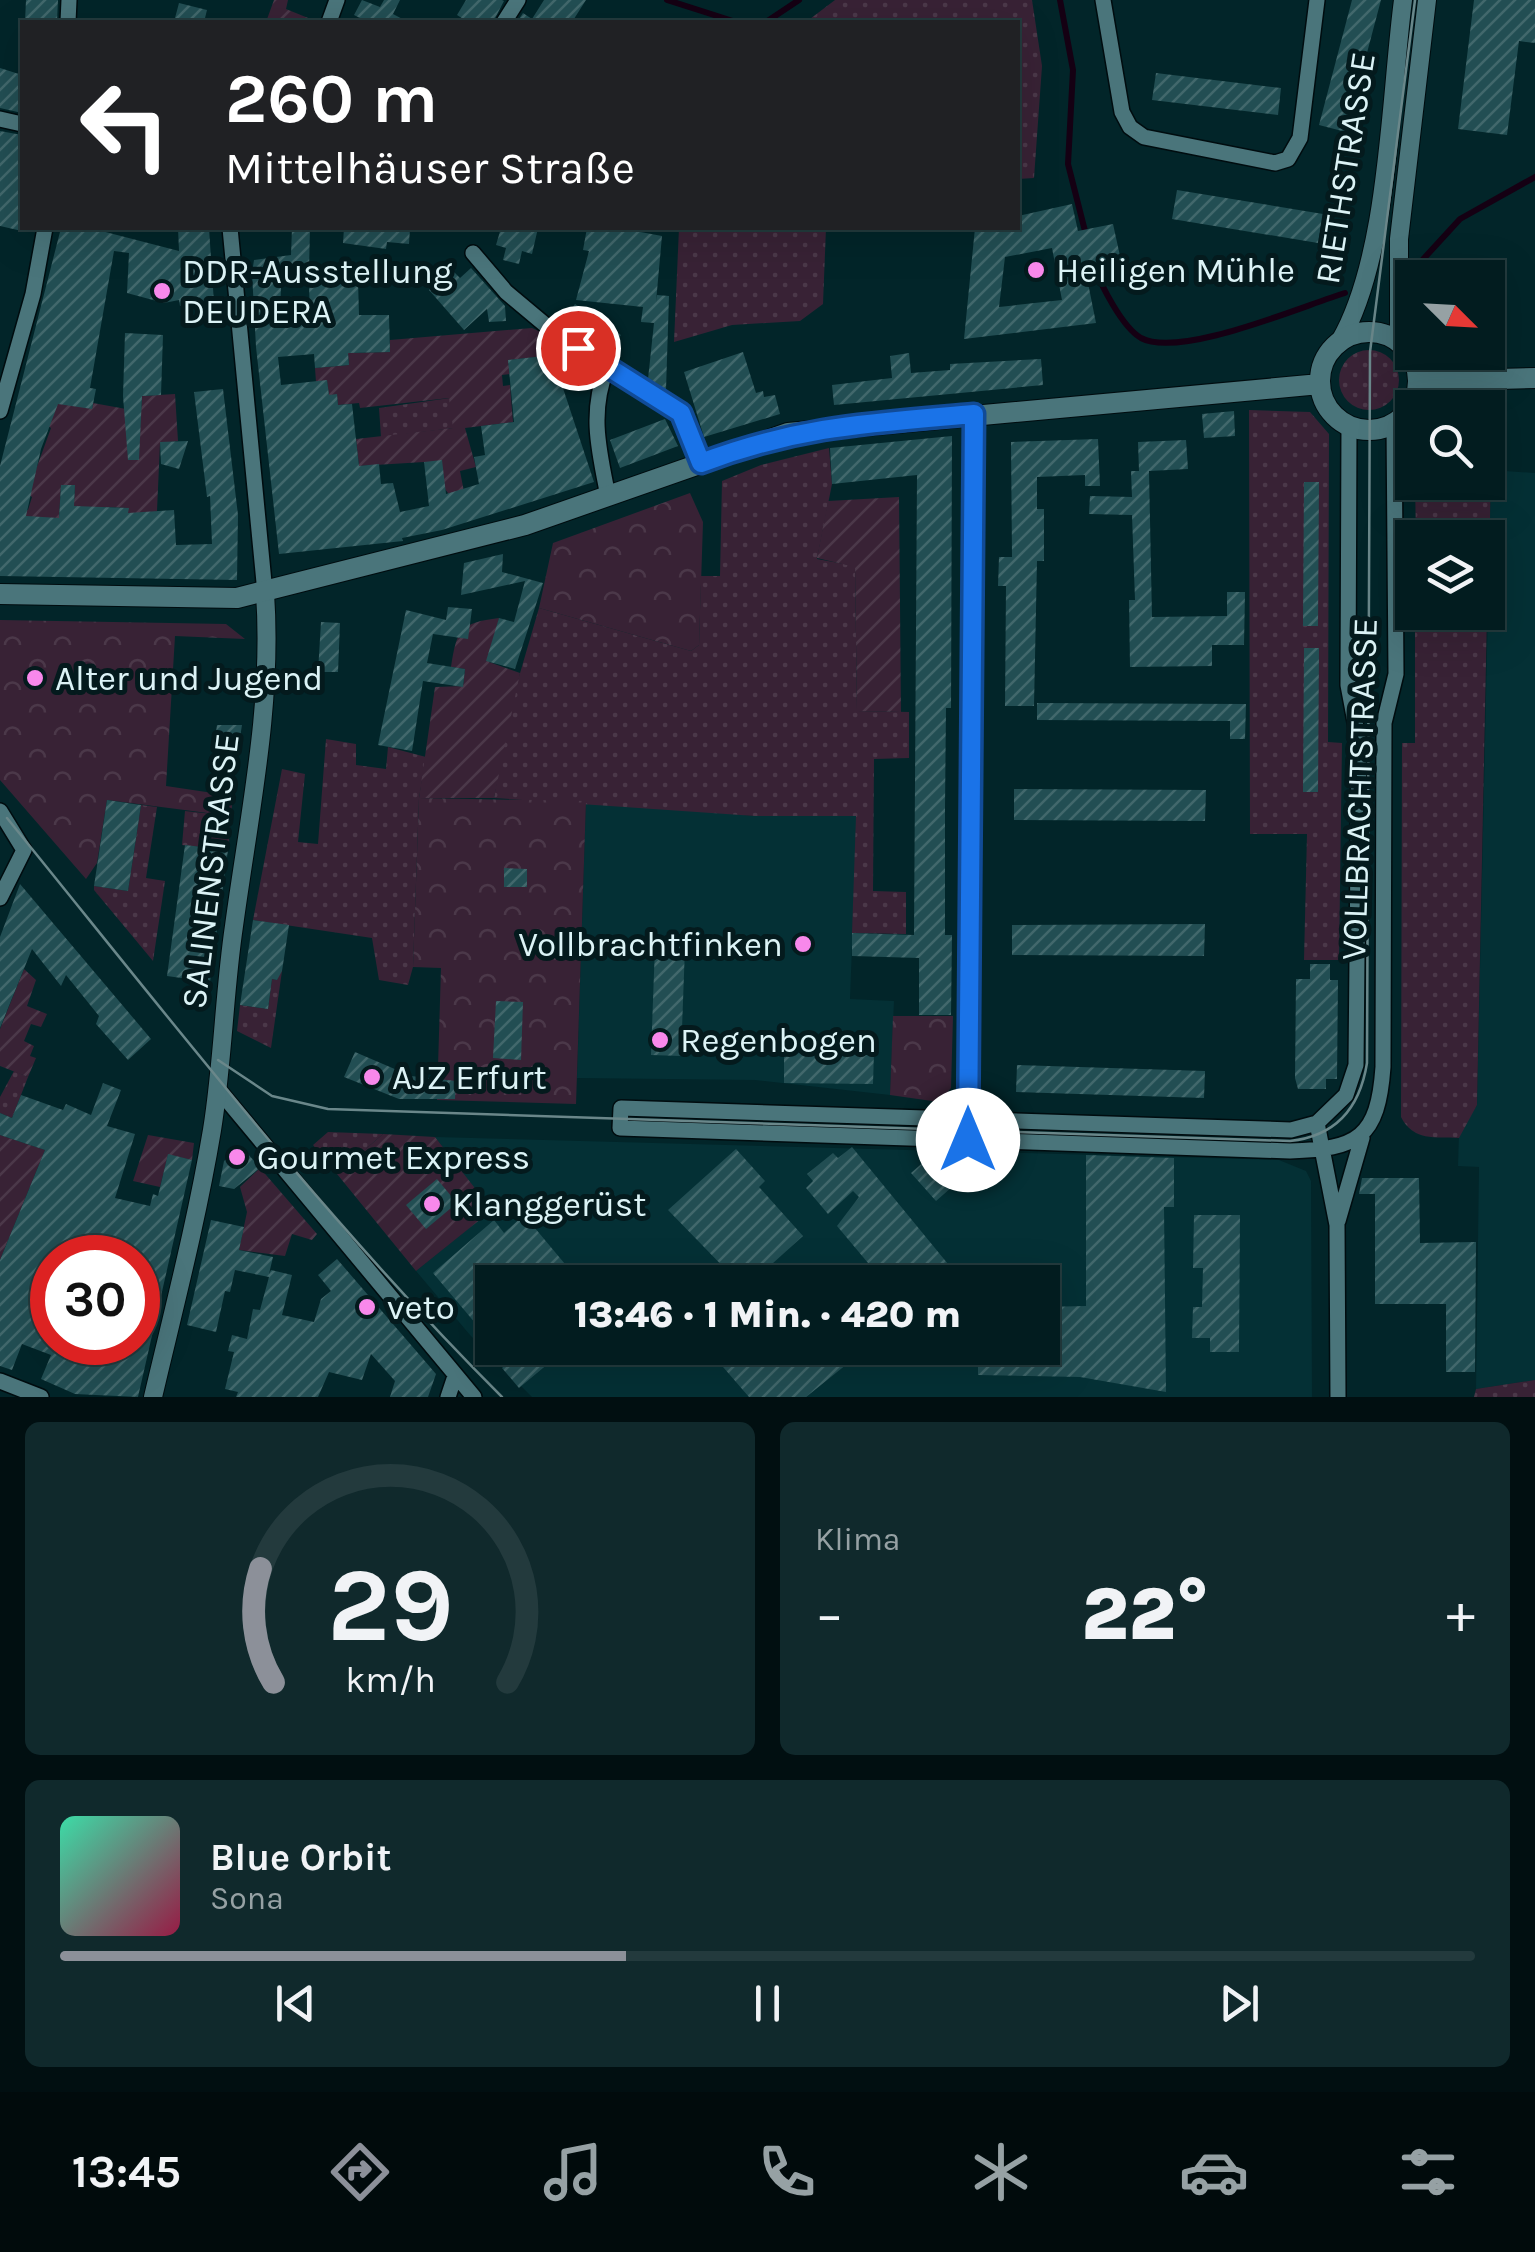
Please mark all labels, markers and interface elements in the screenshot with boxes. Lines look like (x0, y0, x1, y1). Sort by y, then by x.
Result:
street label: RIETHSTRASSE (1307, 49, 1384, 287)
text: 260 m (225, 58, 438, 140)
icon: left (60, 60, 190, 190)
text: Mittelhäuser Straße (225, 142, 635, 194)
place label: Heiligen Mühle (1056, 250, 1295, 291)
place label: DDR-Ausstellung DEUDERA (182, 251, 453, 332)
marker: Heiligen Mühle (1025, 259, 1047, 281)
north arrow (1395, 260, 1505, 370)
map controls (1395, 260, 1505, 630)
marker: DDR-Ausstellung DEUDERA (151, 280, 173, 302)
pin (536, 306, 621, 391)
icon: arrive (551, 321, 606, 376)
button: search (1395, 390, 1505, 500)
button: layers (1395, 520, 1505, 630)
street label: VOLLBRACHTSTRASSE (1333, 617, 1386, 961)
place label: Alter und Jugend (55, 658, 323, 699)
marker: Alter und Jugend (24, 667, 46, 689)
street label: SALINENSTRASSE (173, 731, 248, 1011)
place label: Vollbrachtfinken (518, 924, 783, 965)
marker: Vollbrachtfinken (792, 933, 814, 955)
place label: Regenbogen (680, 1020, 877, 1061)
marker: Regenbogen (649, 1029, 671, 1051)
place label: AJZ Erfurt (392, 1057, 547, 1098)
marker: AJZ Erfurt (361, 1066, 383, 1088)
position arrow (916, 1088, 1020, 1192)
place label: Gourmet Express (257, 1137, 530, 1178)
marker: Gourmet Express (226, 1146, 248, 1168)
place label: Klanggerüst (452, 1184, 646, 1225)
marker: Klanggerüst (421, 1193, 443, 1215)
speed limit sign: 30 (30, 1235, 160, 1365)
place label: veto (387, 1287, 455, 1328)
text: 13:46 · 1 Min. · 420 m (574, 1292, 961, 1337)
marker: veto (356, 1296, 378, 1318)
text: Klima (815, 1521, 901, 1558)
text: 29 (327, 1545, 453, 1666)
text: 22° (1081, 1570, 1209, 1658)
text: − (815, 1582, 844, 1646)
text: + (1446, 1582, 1475, 1646)
text: km/h (345, 1659, 435, 1701)
text: Blue Orbit (210, 1835, 391, 1880)
text: Sona (210, 1880, 284, 1917)
icon: previous (268, 1976, 323, 2031)
icon: pause (740, 1976, 795, 2031)
icon: next (1212, 1976, 1267, 2031)
icon: directions (325, 2137, 395, 2207)
icon: music (538, 2137, 608, 2207)
icon: phone (752, 2137, 822, 2207)
icon: climate (966, 2137, 1036, 2207)
icon: car (1179, 2137, 1249, 2207)
icon: filters (1393, 2137, 1463, 2207)
text: 13:45 (72, 2146, 181, 2198)

